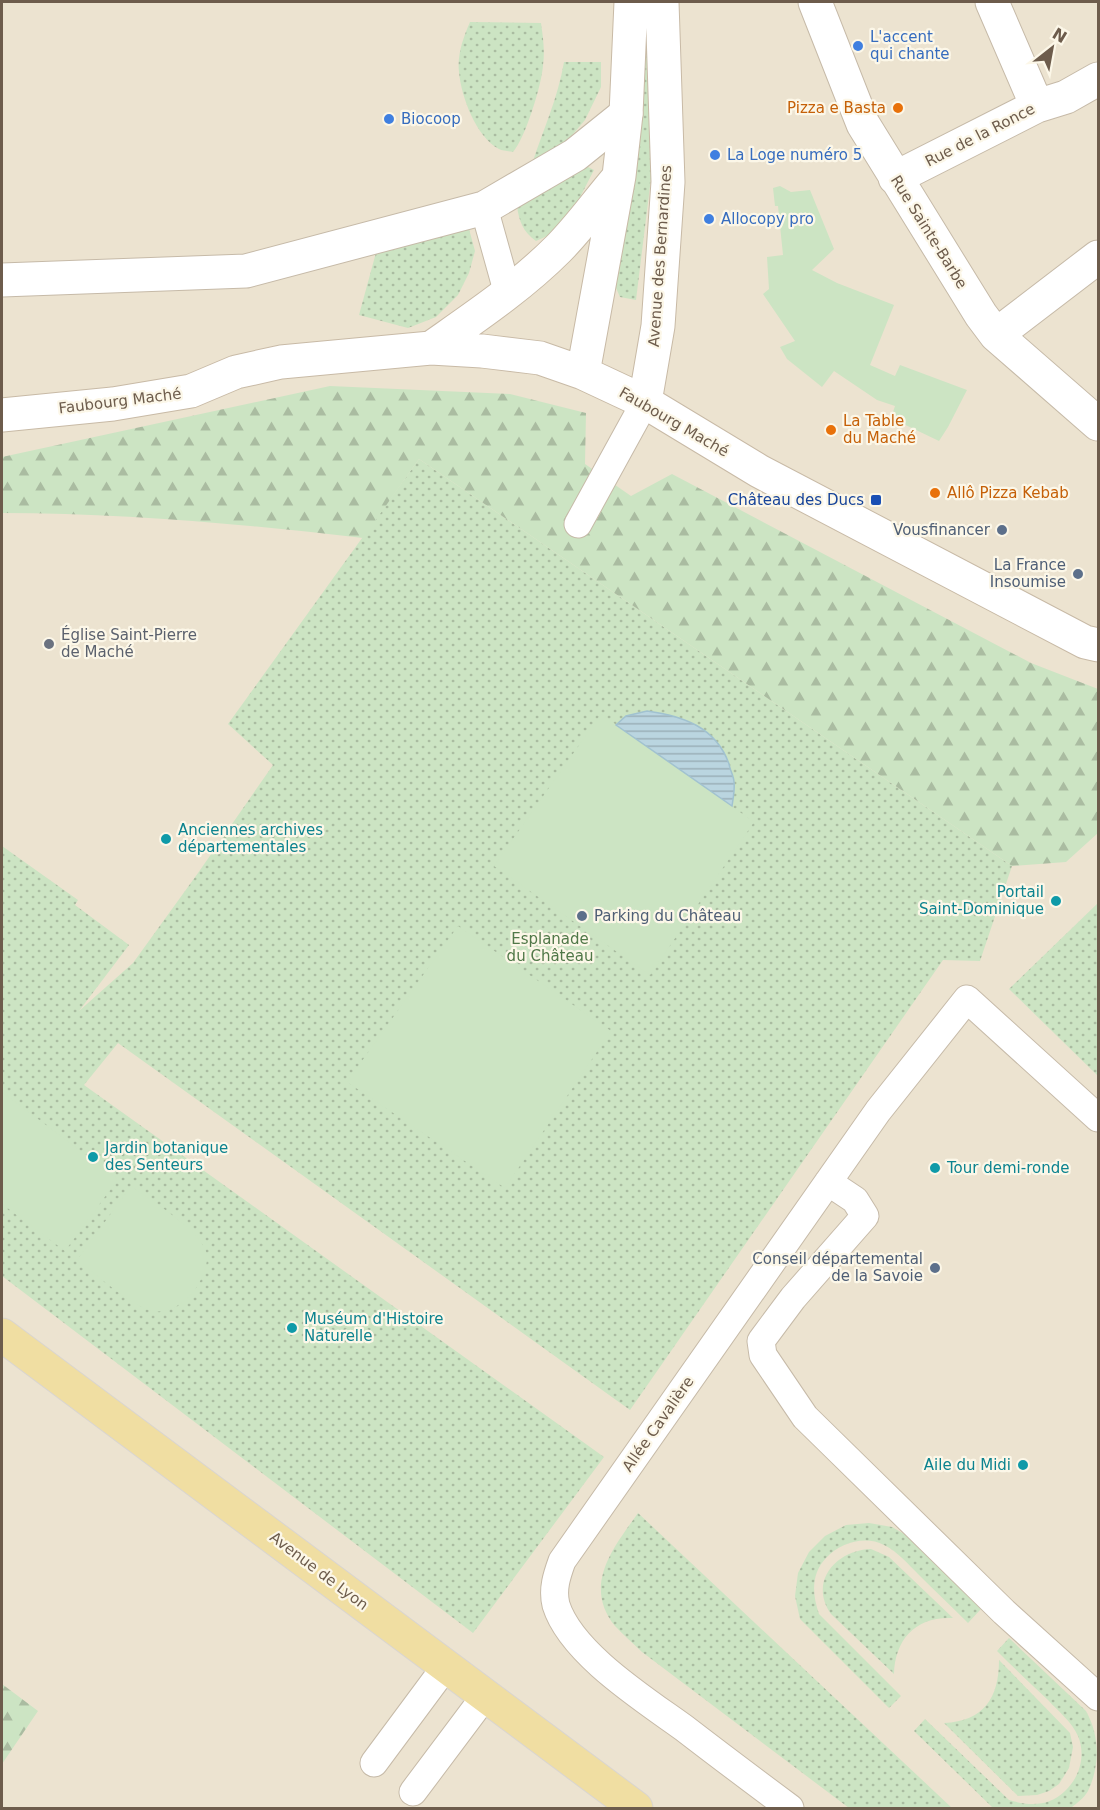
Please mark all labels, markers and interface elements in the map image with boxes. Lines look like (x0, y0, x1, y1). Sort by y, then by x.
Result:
north arrow (1022, 18, 1082, 78)
text: N (1049, 24, 1070, 47)
place label: L'accent qui chante (870, 28, 950, 63)
marker: L'accent qui chante (851, 39, 865, 53)
place label: Pizza e Basta (787, 99, 886, 117)
street label: Rue de la Ronce (922, 100, 1038, 170)
marker: Pizza e Basta (891, 101, 905, 115)
place label: Biocoop (401, 110, 461, 128)
marker: Biocoop (382, 112, 396, 126)
place label: La Loge numéro 5 (727, 146, 862, 164)
marker: La Loge numéro 5 (708, 148, 722, 162)
street label: Avenue des Bernardines (645, 164, 675, 347)
street label: Rue Sainte-Barbe (887, 172, 971, 292)
place label: Allocopy pro (721, 210, 814, 228)
marker: Allocopy pro (702, 212, 716, 226)
street label: Faubourg Maché (616, 383, 732, 461)
street label: Faubourg Maché (58, 385, 182, 417)
place label: La Table du Maché (843, 412, 916, 447)
marker: La Table du Maché (824, 423, 838, 437)
place label: Allô Pizza Kebab (947, 484, 1069, 502)
marker: Allô Pizza Kebab (928, 486, 942, 500)
place label: Château des Ducs (728, 491, 864, 509)
marker: Château des Ducs (869, 493, 883, 507)
place label: Vousfinancer (893, 521, 991, 539)
marker: Vousfinancer (995, 523, 1009, 537)
place label: La France Insoumise (990, 556, 1066, 591)
marker: La France Insoumise (1071, 567, 1085, 581)
place label: Église Saint-Pierre de Maché (61, 625, 197, 661)
marker: Église Saint-Pierre de Maché (42, 637, 56, 651)
place label: Anciennes archives départementales (178, 821, 323, 856)
marker: Anciennes archives départementales (159, 832, 173, 846)
place label: Portail Saint-Dominique (919, 883, 1044, 918)
marker: Portail Saint-Dominique (1049, 894, 1063, 908)
place label: Parking du Château (594, 907, 741, 925)
marker: Parking du Château (575, 909, 589, 923)
park label: Esplanade du Château (507, 930, 593, 965)
place label: Jardin botanique des Senteurs (104, 1139, 228, 1174)
marker: Jardin botanique des Senteurs (86, 1150, 100, 1164)
place label: Tour demi-ronde (946, 1159, 1069, 1177)
marker: Tour demi-ronde (928, 1161, 942, 1175)
place label: Conseil départemental de la Savoie (752, 1250, 923, 1285)
marker: Conseil départemental de la Savoie (928, 1261, 942, 1275)
place label: Muséum d'Histoire Naturelle (304, 1310, 444, 1345)
marker: Muséum d'Histoire Naturelle (285, 1321, 299, 1335)
street label: Allée Cavalière (618, 1373, 698, 1475)
place label: Aile du Midi (924, 1456, 1011, 1474)
marker: Aile du Midi (1016, 1458, 1030, 1472)
street label: Avenue de Lyon (266, 1528, 372, 1614)

